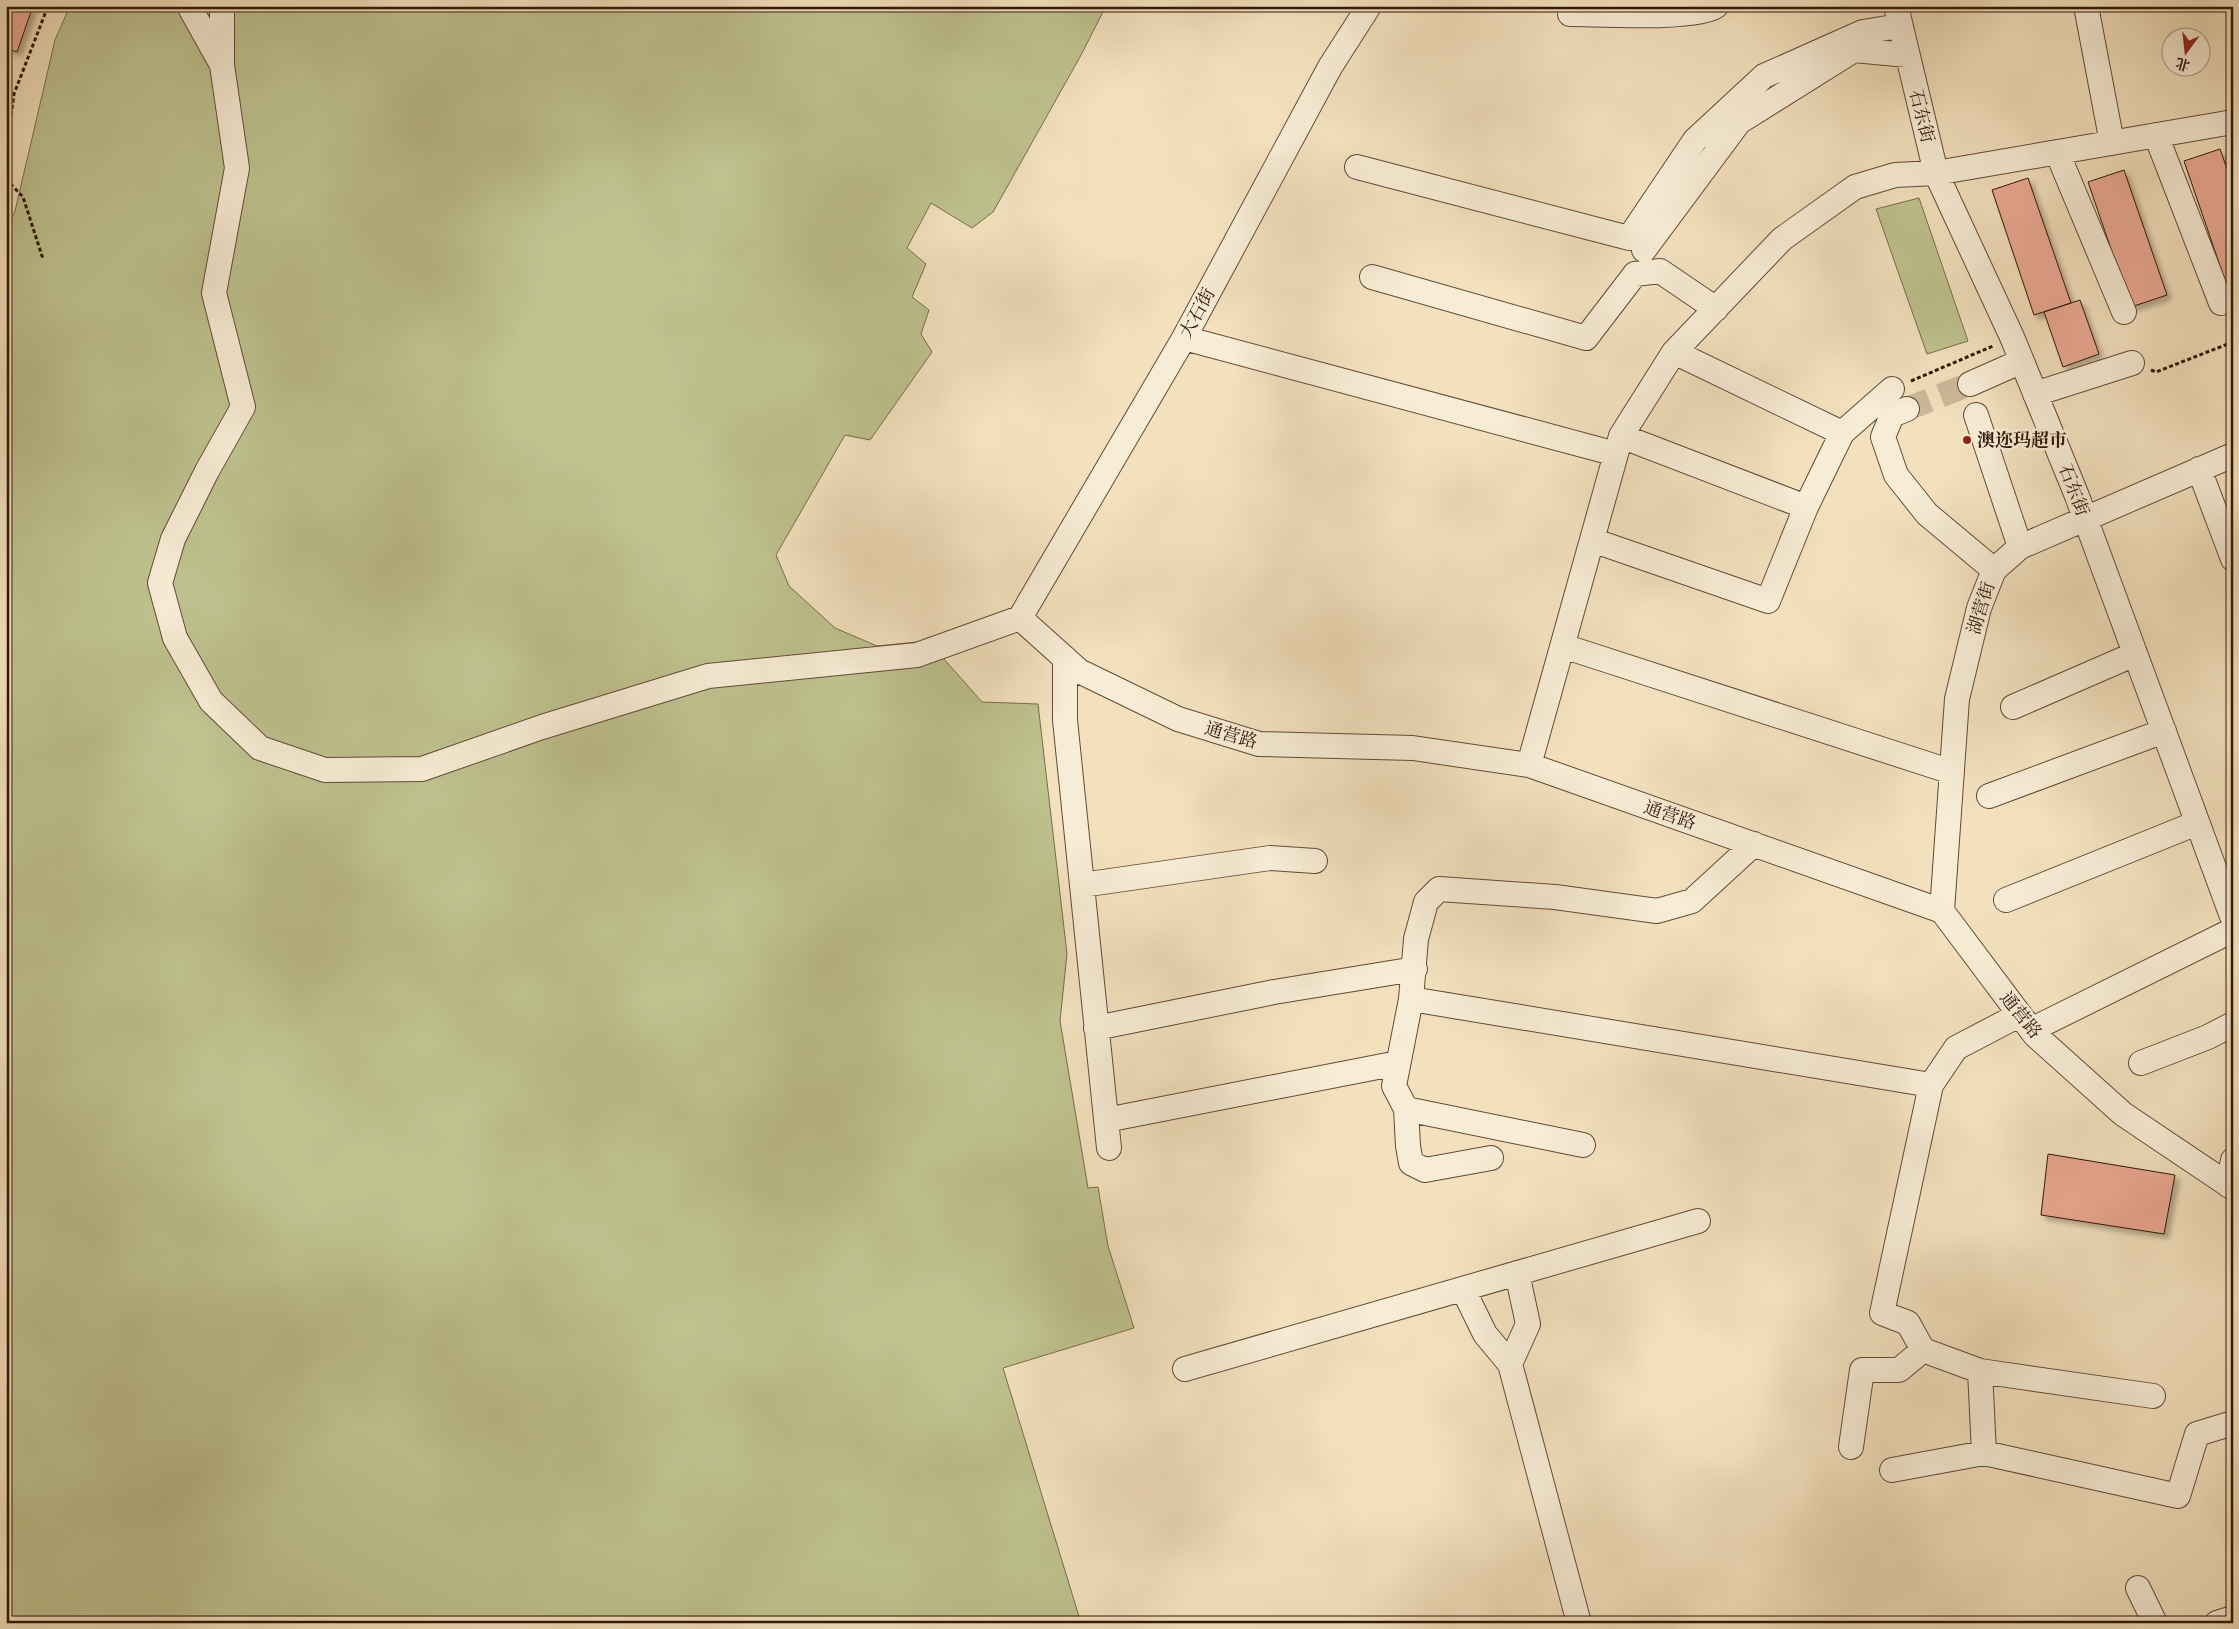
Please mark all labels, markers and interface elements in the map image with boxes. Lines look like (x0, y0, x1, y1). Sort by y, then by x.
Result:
north arrow (2162, 28, 2212, 78)
text: 北 (2174, 54, 2192, 75)
street label: 石东街 (1905, 87, 1939, 145)
street label: 大石街 (1174, 284, 1220, 342)
place label: 澳迩玛超市 (1977, 429, 2067, 451)
marker: 澳迩玛超市 (1961, 434, 1973, 446)
street label: 石东街 (2054, 461, 2094, 519)
street label: 湖营街 (1963, 579, 1999, 637)
street label: 通营路 (1202, 717, 1260, 753)
street label: 通营路 (1641, 796, 1699, 834)
street label: 通营路 (1995, 987, 2047, 1043)

